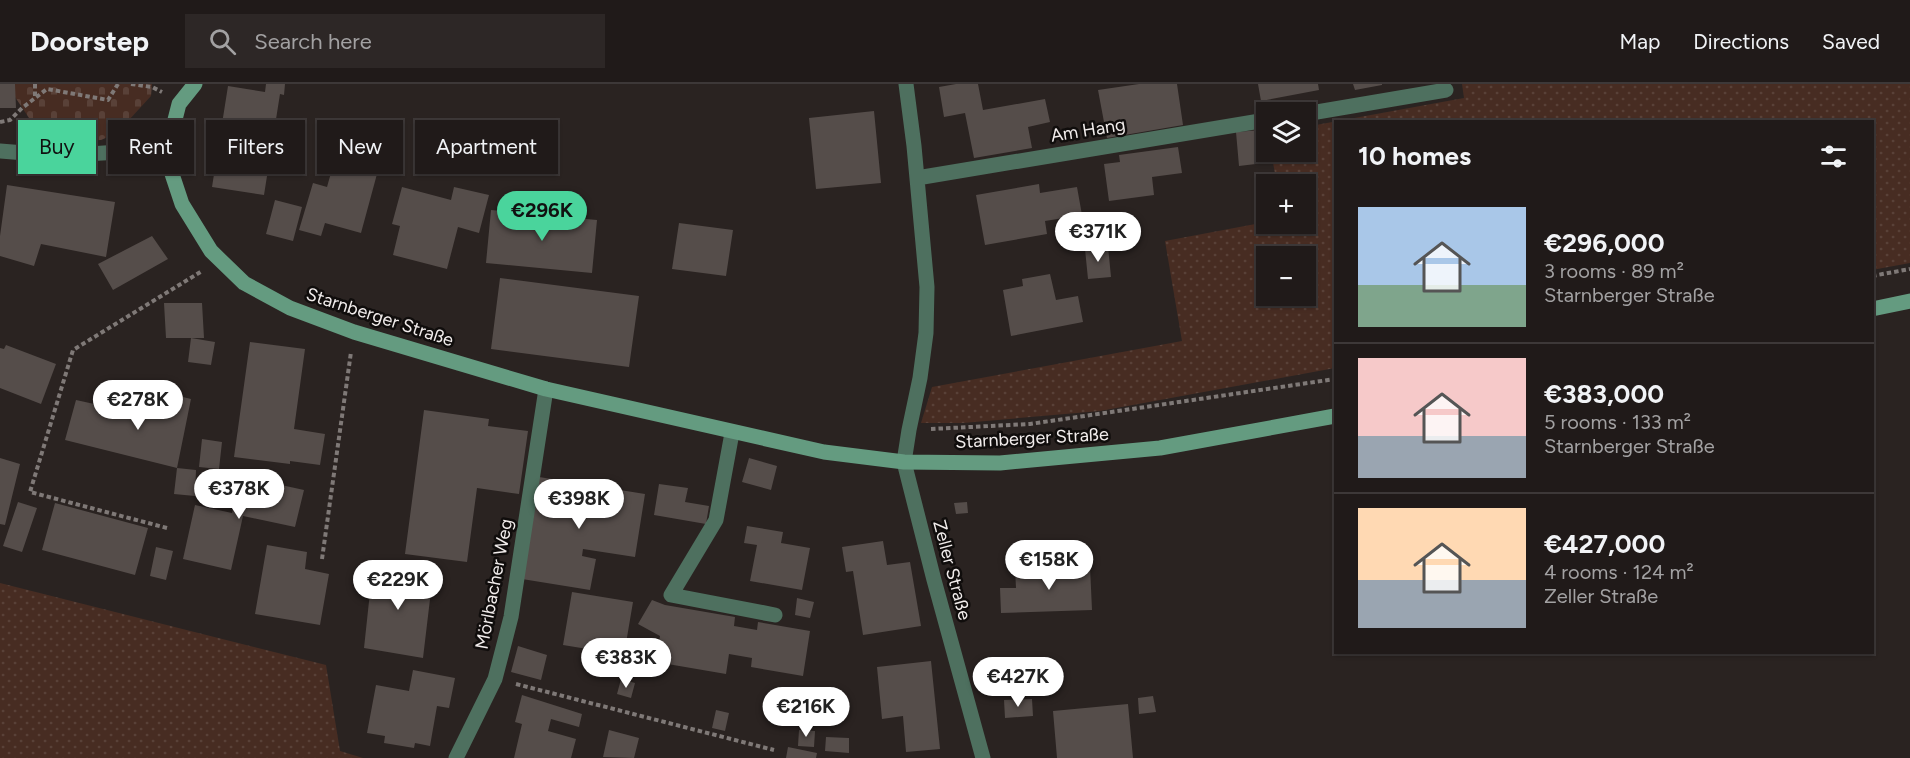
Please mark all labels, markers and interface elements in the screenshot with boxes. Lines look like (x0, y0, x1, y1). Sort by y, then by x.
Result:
search box (185, 14, 605, 68)
text: Doorstep (30, 24, 149, 58)
icon: search (206, 25, 239, 58)
text: Search here (254, 28, 372, 55)
text: Map (1619, 29, 1660, 54)
text: Directions (1693, 29, 1789, 54)
text: Saved (1822, 29, 1880, 54)
map controls (1256, 102, 1316, 306)
button: layers (1256, 102, 1316, 162)
street label: Am Hang (1049, 113, 1127, 147)
chip: Buy (18, 120, 96, 174)
chip: Rent (108, 120, 194, 174)
chip: Filters (206, 120, 305, 174)
chip: New (317, 120, 403, 174)
chip: Apartment (415, 120, 558, 174)
text: 10 homes (1358, 140, 1471, 172)
icon: filters (1817, 140, 1850, 173)
button: + (1256, 174, 1316, 234)
pin: €296K (500, 191, 584, 242)
text: €296K (511, 198, 573, 222)
pin: €371K (1056, 212, 1140, 263)
text: €371K (1069, 219, 1127, 243)
text: €296,000 (1544, 227, 1665, 259)
icon: home (1406, 231, 1478, 303)
button: − (1256, 246, 1316, 306)
text: 3 rooms · 89 m² (1544, 259, 1684, 283)
street label: Starnberger Straße (304, 283, 457, 351)
text: Starnberger Straße (1544, 283, 1715, 307)
text: €383,000 (1544, 378, 1664, 410)
pin: €278K (96, 380, 180, 431)
icon: home (1406, 382, 1478, 454)
text: €278K (107, 387, 169, 411)
text: 5 rooms · 133 m² (1544, 410, 1691, 434)
street label: Starnberger Straße (955, 423, 1109, 453)
text: Starnberger Straße (1544, 434, 1715, 458)
pin: €378K (197, 469, 281, 520)
text: €378K (208, 476, 270, 500)
pin: €398K (537, 479, 621, 530)
text: €398K (548, 486, 610, 510)
street label: Mörlbacher Weg (471, 517, 517, 651)
street label: Zeller Straße (928, 518, 976, 623)
text: €427,000 (1544, 528, 1665, 560)
icon: home (1406, 532, 1478, 604)
pin: €158K (1007, 540, 1091, 591)
text: €158K (1019, 547, 1079, 571)
pin: €229K (356, 560, 440, 611)
text: 4 rooms · 124 m² (1544, 560, 1694, 584)
text: €229K (367, 567, 429, 591)
text: Zeller Straße (1544, 584, 1658, 608)
pin: €383K (584, 638, 668, 689)
text: €383K (595, 645, 657, 669)
pin: €427K (976, 657, 1060, 708)
text: €427K (987, 664, 1049, 688)
pin: €216K (764, 687, 848, 738)
text: €216K (777, 694, 835, 718)

